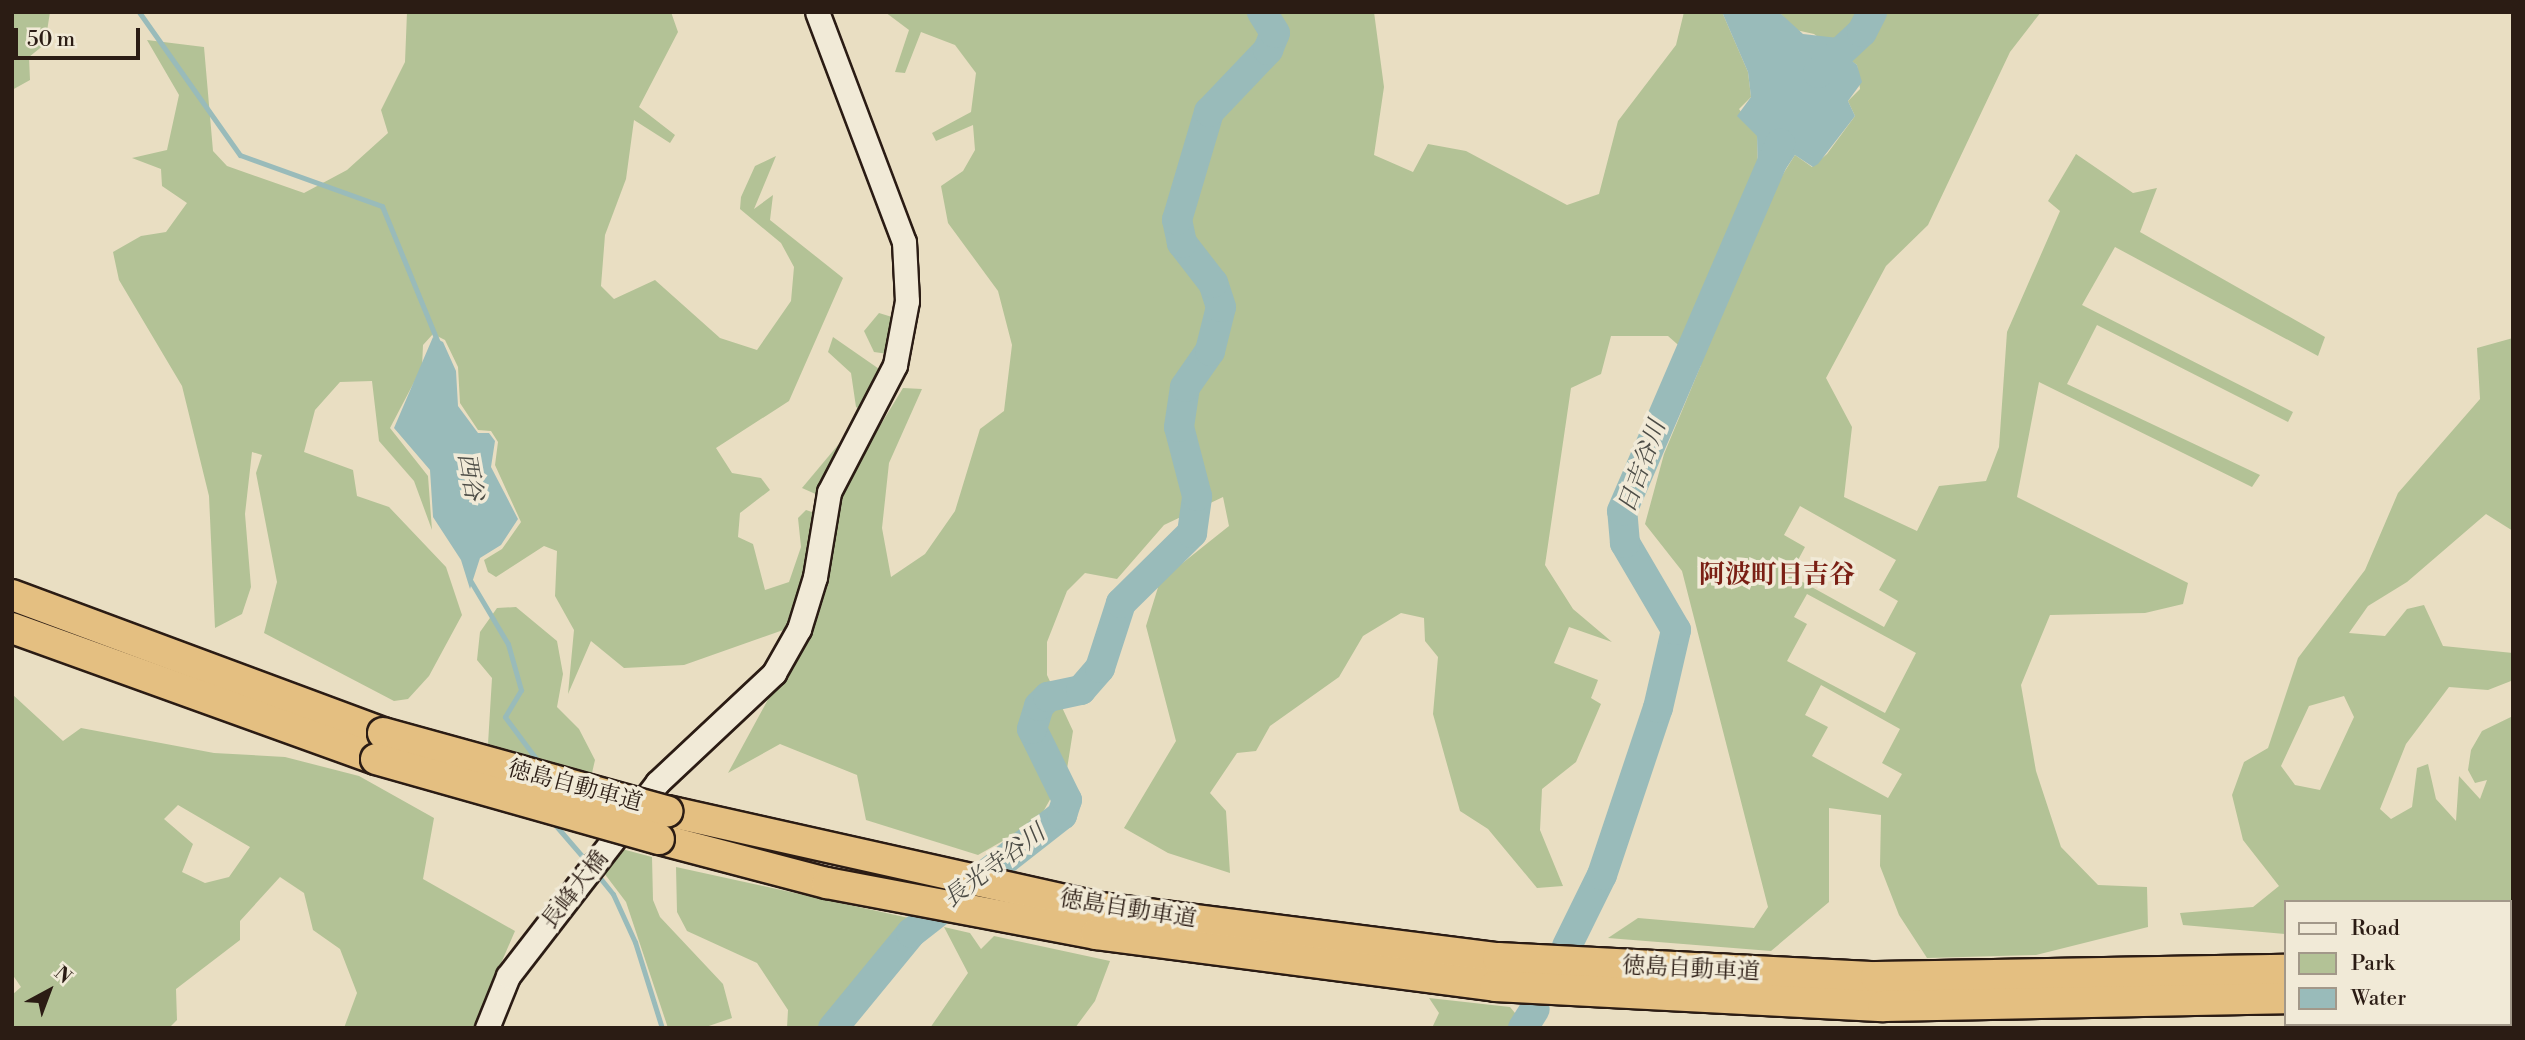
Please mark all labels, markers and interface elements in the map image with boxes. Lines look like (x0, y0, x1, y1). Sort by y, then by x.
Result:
scale bar (18, 14, 144, 58)
text: 50 m (27, 27, 75, 53)
water label: 日吉谷川 (1613, 417, 1673, 517)
water label: 西谷 (451, 451, 487, 503)
district label: 阿波町日吉谷 (1699, 560, 1855, 592)
street label: 徳島自動車道 (505, 755, 645, 817)
water label: 長光寺谷川 (938, 819, 1052, 915)
street label: 長峰大橋 (536, 845, 614, 935)
street label: 徳島自動車道 (1058, 885, 1198, 933)
legend (2284, 900, 2511, 1026)
text: Road (2351, 916, 2400, 942)
text: Park (2351, 951, 2395, 977)
street label: 徳島自動車道 (1621, 952, 1761, 986)
north arrow (14, 956, 84, 1026)
text: N (49, 961, 76, 989)
text: Water (2351, 986, 2406, 1012)

